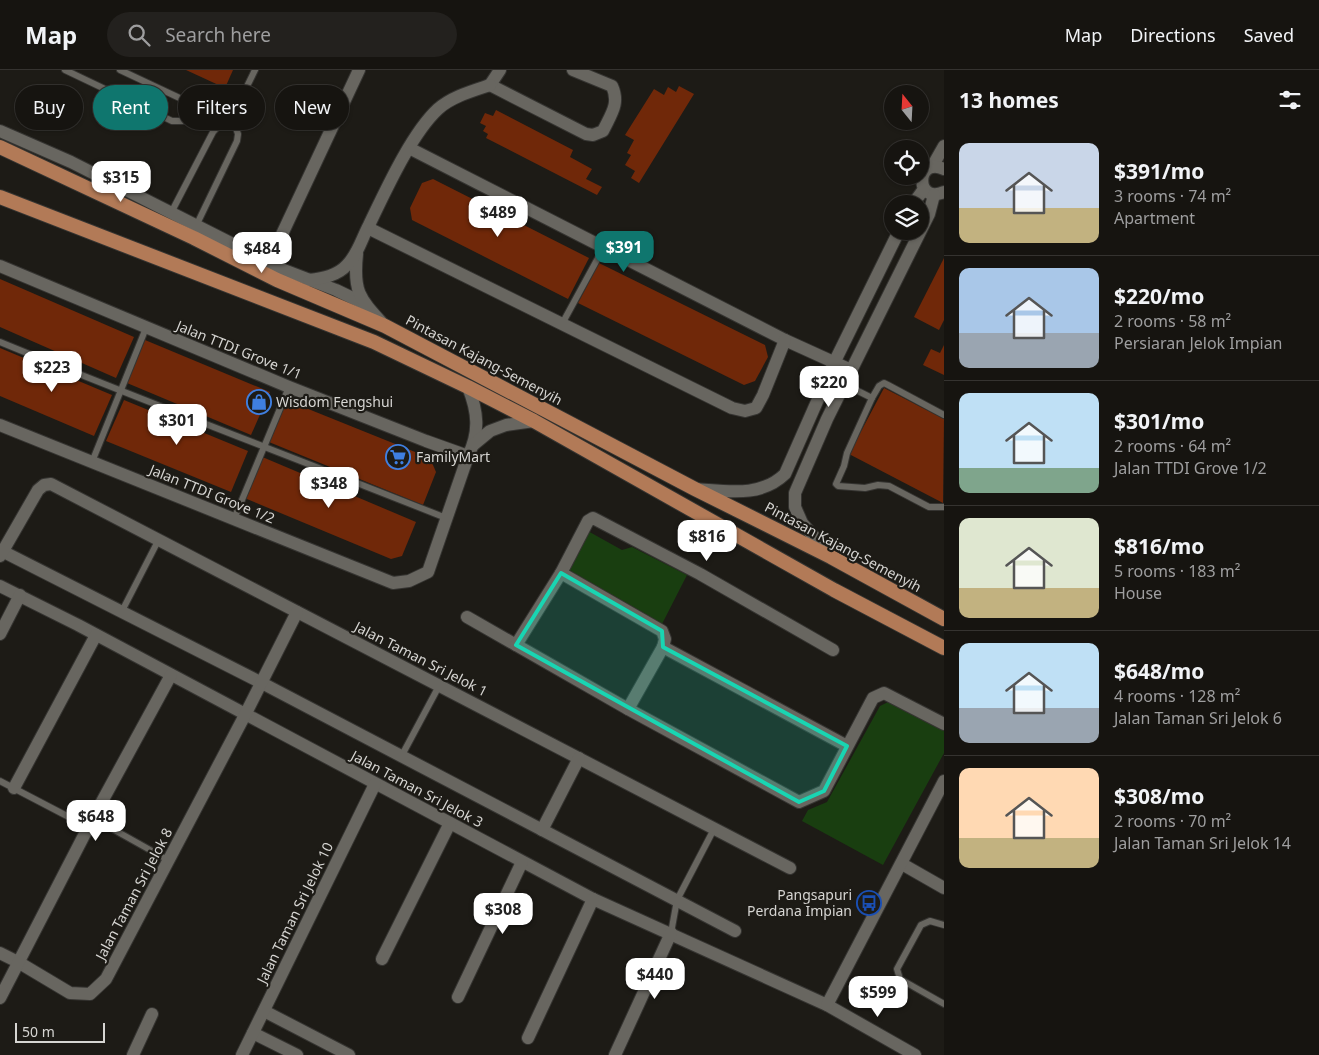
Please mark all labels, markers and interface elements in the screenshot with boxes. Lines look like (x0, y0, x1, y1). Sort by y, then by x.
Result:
search box (107, 12, 457, 57)
text: Map (25, 18, 77, 51)
icon: search (125, 21, 153, 49)
text: Search here (165, 22, 271, 48)
text: Map (1065, 23, 1102, 47)
text: Directions (1130, 23, 1216, 47)
text: Saved (1244, 23, 1294, 47)
chip: Buy (15, 85, 83, 130)
chip: Rent (93, 85, 168, 130)
chip: Filters (178, 85, 265, 130)
chip: New (275, 85, 349, 130)
north arrow (884, 85, 929, 130)
map controls (884, 85, 929, 240)
text: 13 homes (959, 86, 1059, 114)
icon: filters (1276, 86, 1304, 114)
button: locate (884, 140, 929, 185)
text: $391/mo (1114, 157, 1204, 185)
pin: $315 (91, 160, 151, 203)
icon: home (999, 163, 1059, 223)
text: $315 (103, 166, 139, 188)
text: 3 rooms · 74 m² (1114, 185, 1231, 207)
button: layers (884, 195, 929, 240)
pin: $489 (468, 196, 528, 238)
text: $489 (480, 201, 516, 223)
text: Apartment (1114, 207, 1195, 229)
pin: $391 (594, 230, 654, 273)
pin: $484 (232, 232, 292, 274)
text: $391 (606, 236, 642, 258)
text: $484 (244, 237, 280, 259)
text: $220/mo (1114, 282, 1204, 310)
icon: home (999, 288, 1059, 348)
street label: Pintasan Kajang-Semenyih (403, 310, 566, 409)
text: 2 rooms · 58 m² (1114, 310, 1231, 332)
street label: Jalan TTDI Grove 1/1 (172, 315, 305, 383)
text: Persiaran Jelok Impian (1114, 332, 1283, 354)
pin: $223 (22, 350, 82, 393)
text: $223 (34, 356, 70, 378)
pin: $220 (799, 366, 859, 408)
text: $220 (811, 371, 847, 393)
shop icon: Wisdom Fengshui (246, 389, 272, 415)
place label: Wisdom Fengshui (276, 392, 393, 411)
pin: $301 (147, 404, 207, 446)
text: $301/mo (1114, 407, 1204, 435)
text: $301 (159, 409, 195, 431)
icon: home (999, 413, 1059, 473)
text: 2 rooms · 64 m² (1114, 435, 1231, 457)
supermarket icon: FamilyMart (385, 444, 411, 470)
place label: FamilyMart (416, 447, 490, 466)
text: Jalan TTDI Grove 1/2 (1114, 457, 1267, 479)
street label: Jalan TTDI Grove 1/2 (145, 459, 278, 527)
pin: $348 (299, 466, 359, 509)
text: $348 (311, 472, 347, 494)
street label: Pintasan Kajang-Semenyih (762, 497, 925, 596)
pin: $816 (677, 520, 737, 562)
text: $816 (689, 525, 725, 547)
text: $816/mo (1114, 532, 1204, 560)
icon: home (999, 538, 1059, 598)
text: 5 rooms · 183 m² (1114, 560, 1240, 582)
text: House (1114, 582, 1162, 604)
street label: Jalan Taman Sri Jelok 1 (350, 616, 491, 700)
text: $648/mo (1114, 657, 1204, 685)
icon: home (999, 663, 1059, 723)
text: 4 rooms · 128 m² (1114, 685, 1240, 707)
text: Jalan Taman Sri Jelok 6 (1114, 707, 1282, 729)
street label: Jalan Taman Sri Jelok 3 (346, 745, 487, 831)
text: $308/mo (1114, 782, 1204, 810)
icon: home (999, 788, 1059, 848)
pin: $648 (66, 800, 126, 842)
text: $648 (78, 805, 114, 827)
text: 2 rooms · 70 m² (1114, 810, 1231, 832)
street label: Jalan Taman Sri Jelok 8 (90, 824, 176, 965)
text: Jalan Taman Sri Jelok 14 (1114, 832, 1291, 854)
street label: Jalan Taman Sri Jelok 10 (251, 839, 337, 988)
place label: Pangsapuri Perdana Impian (747, 885, 852, 920)
bus stop icon: Pangsapuri Perdana Impian (856, 890, 882, 916)
pin: $308 (473, 892, 533, 935)
text: $308 (485, 898, 521, 920)
pin: $440 (625, 958, 685, 1000)
text: $440 (637, 963, 673, 985)
pin: $599 (848, 976, 908, 1018)
text: $599 (860, 981, 896, 1003)
scale bar (15, 1020, 105, 1043)
text: 50 m (22, 1022, 55, 1041)

